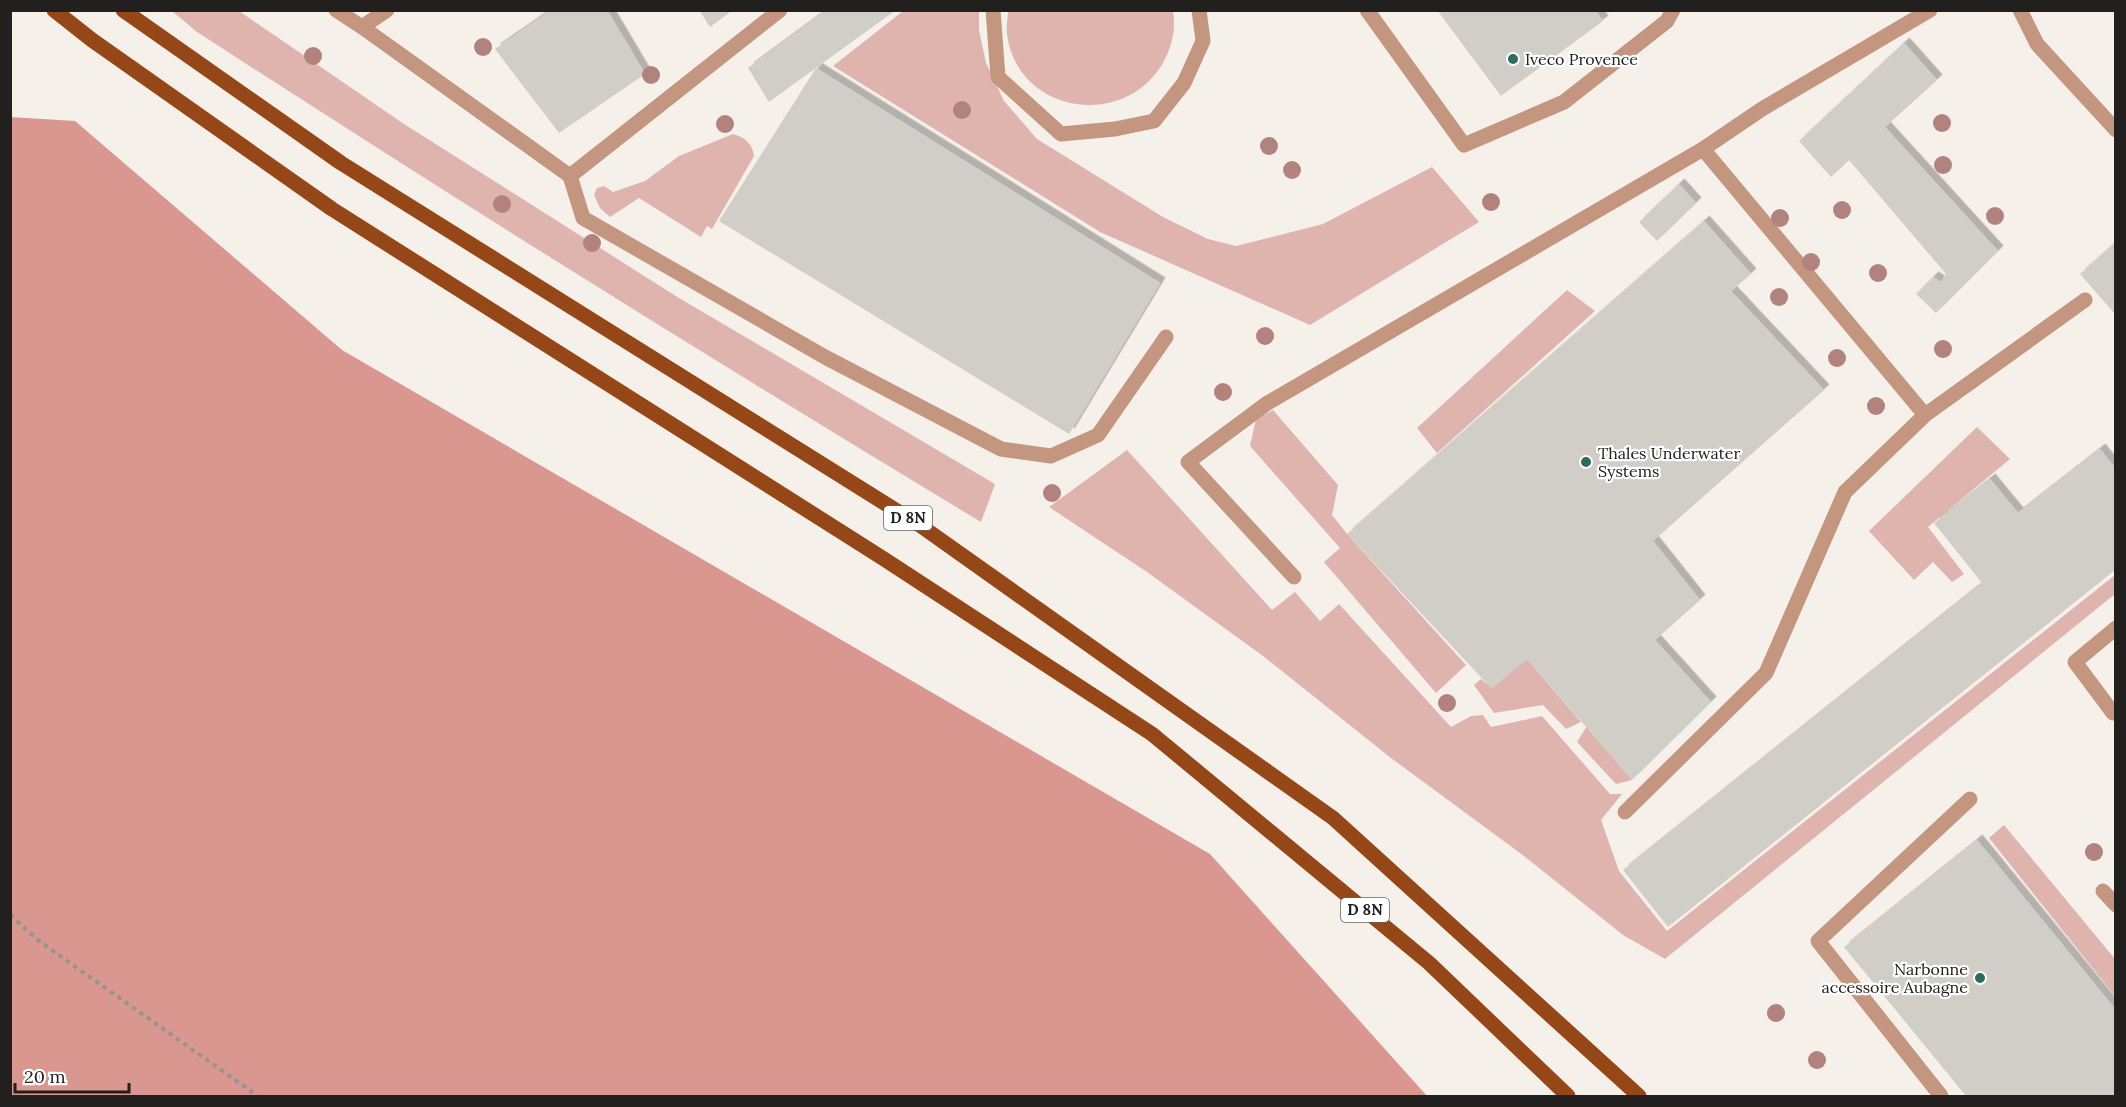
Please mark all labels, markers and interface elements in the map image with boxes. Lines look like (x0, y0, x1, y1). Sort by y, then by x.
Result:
place label: Iveco Provence (1525, 49, 1638, 69)
marker: Iveco Provence (1506, 52, 1520, 66)
place label: Thales Underwater Systems (1598, 443, 1740, 481)
marker: Thales Underwater Systems (1579, 455, 1593, 469)
road number: D 8N (884, 506, 932, 530)
road number: D 8N (1341, 898, 1389, 922)
place label: Narbonne accessoire Aubagne (1821, 959, 1968, 997)
marker: Narbonne accessoire Aubagne (1973, 971, 1987, 985)
scale bar (15, 1056, 129, 1094)
text: 20 m (24, 1065, 66, 1088)

